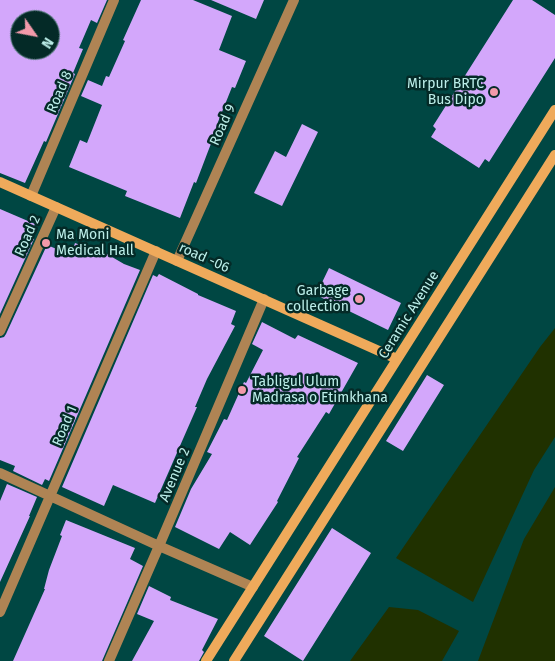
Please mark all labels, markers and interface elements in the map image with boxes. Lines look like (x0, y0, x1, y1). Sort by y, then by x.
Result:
north arrow (10, 10, 60, 60)
text: N (38, 34, 57, 51)
street label: Road 8 (44, 69, 76, 115)
place label: Mirpur BRTC Bus Dipo (407, 76, 484, 108)
marker: Mirpur BRTC Bus Dipo (488, 86, 500, 98)
street label: Road 9 (207, 102, 239, 148)
street label: Road 2 (12, 213, 44, 259)
place label: Ma Moni Medical Hall (56, 227, 134, 260)
marker: Ma Moni Medical Hall (40, 237, 52, 249)
street label: road -06 (176, 239, 232, 277)
street label: Ceramic Avenue (375, 268, 443, 362)
place label: Garbage collection (287, 283, 349, 316)
marker: Garbage collection (353, 293, 365, 305)
place label: Tabligul Ulum Madrasa o Etimkhana (252, 374, 388, 407)
marker: Tabligul Ulum Madrasa o Etimkhana (236, 384, 248, 396)
street label: Road 1 (49, 403, 81, 449)
street label: Avenue 2 (156, 445, 194, 505)

